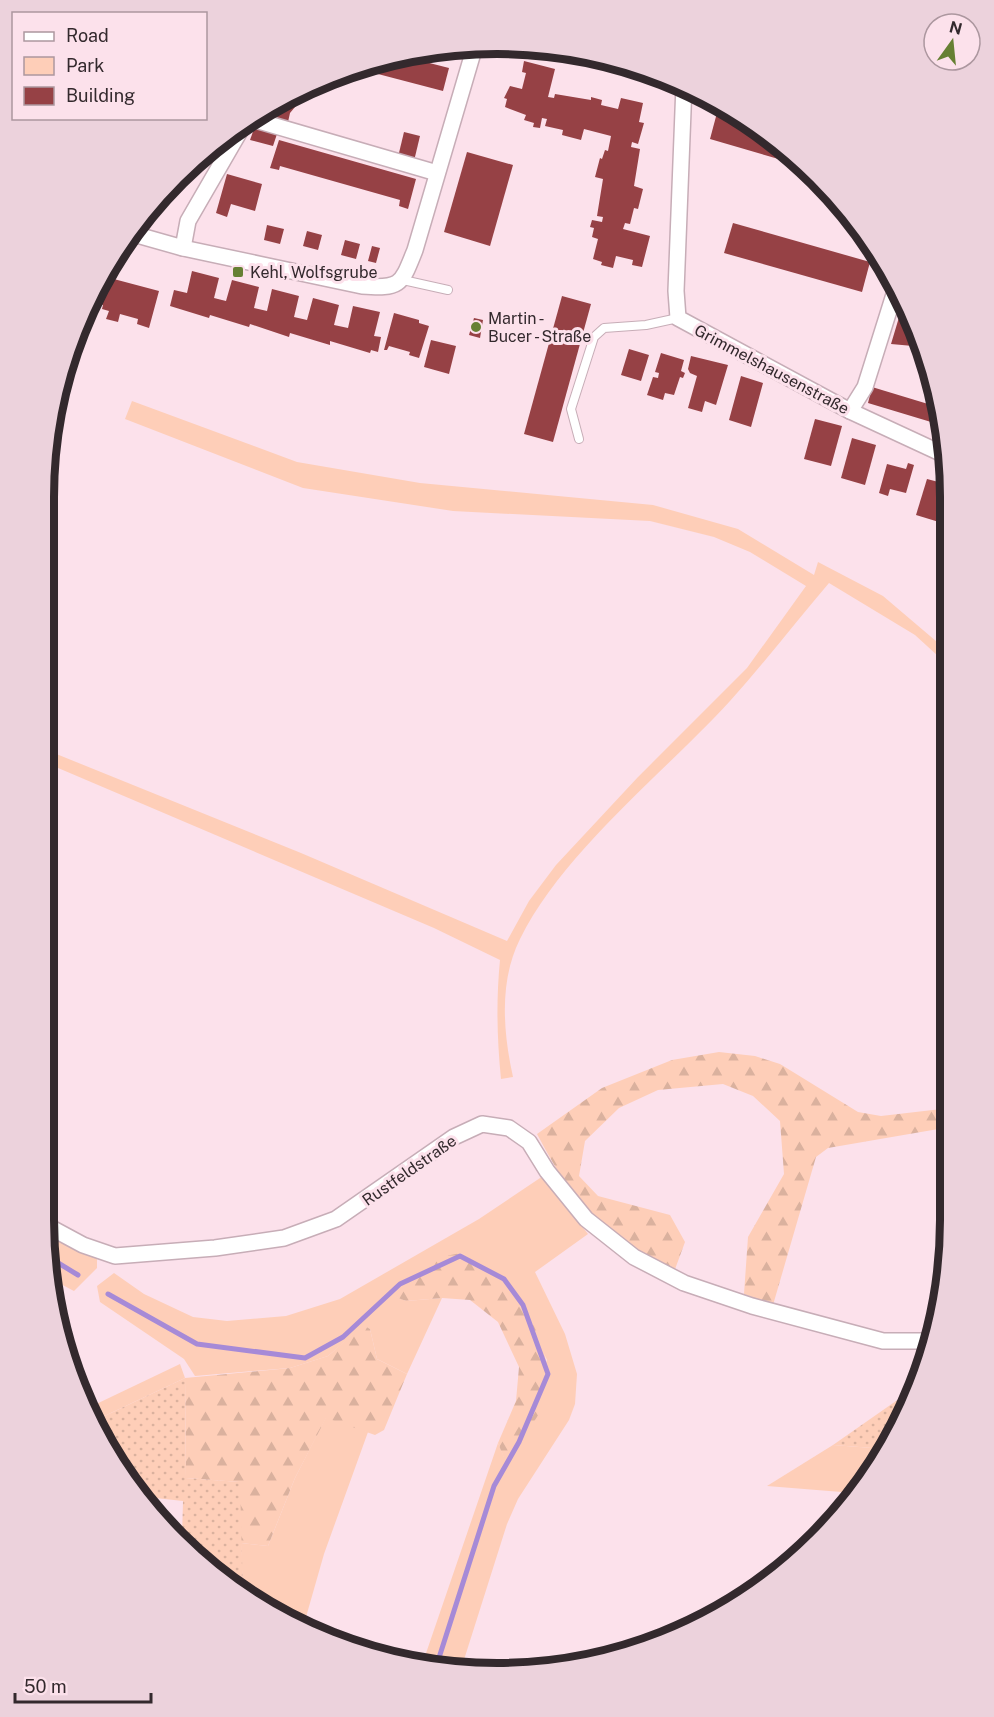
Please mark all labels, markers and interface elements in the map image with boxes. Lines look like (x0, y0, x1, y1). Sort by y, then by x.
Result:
legend (12, 12, 207, 120)
north arrow (922, 12, 982, 72)
text: N (947, 17, 964, 39)
text: Road (66, 25, 109, 46)
text: Park (66, 55, 104, 76)
text: Building (66, 85, 135, 106)
place label: Kehl, Wolfsgrube (250, 263, 378, 282)
marker: Kehl, Wolfsgrube (231, 265, 245, 279)
place label: Martin - Bucer - Straße (488, 309, 591, 346)
marker: Martin - Bucer - Straße (469, 320, 483, 334)
street label: Grimmelshausenstraße (691, 321, 852, 418)
street label: Rustfeldstraße (359, 1131, 460, 1210)
scale bar (15, 1666, 152, 1704)
text: 50 m (24, 1676, 67, 1697)

